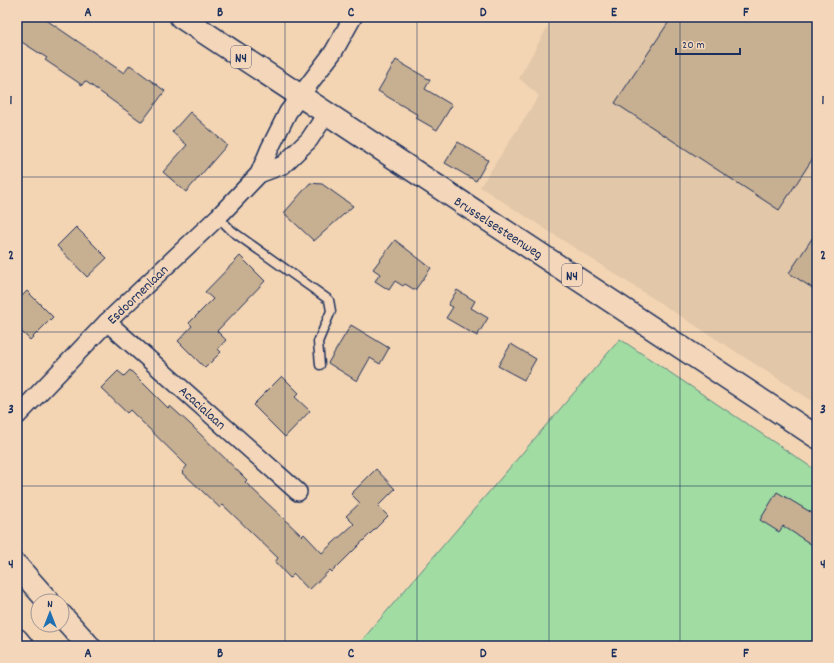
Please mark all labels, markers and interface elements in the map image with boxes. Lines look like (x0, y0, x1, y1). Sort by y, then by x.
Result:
text: A (84, 4, 92, 23)
text: B (217, 4, 223, 23)
text: C (348, 4, 355, 23)
text: D (480, 4, 487, 23)
text: E (611, 4, 618, 23)
text: F (743, 4, 749, 23)
scale bar (676, 30, 740, 56)
text: 20 m (682, 37, 705, 54)
road number: N4 (231, 46, 251, 68)
text: 1 (10, 92, 13, 111)
text: 1 (822, 92, 825, 111)
street label: Brusselsesteenweg (450, 192, 546, 265)
text: 2 (8, 247, 14, 266)
text: 2 (820, 247, 826, 266)
street label: Esdoornenlaan (103, 261, 174, 330)
road number: N4 (562, 264, 582, 286)
street label: Acacialaan (174, 382, 230, 435)
text: 3 (8, 401, 14, 420)
text: 3 (820, 401, 826, 420)
text: 4 (8, 556, 14, 575)
text: 4 (820, 556, 826, 575)
north arrow (30, 593, 70, 633)
text: N (47, 597, 53, 613)
text: A (84, 645, 92, 663)
text: B (217, 645, 223, 663)
text: C (348, 645, 355, 663)
text: D (480, 645, 487, 663)
text: E (611, 645, 618, 663)
text: F (743, 645, 749, 663)

